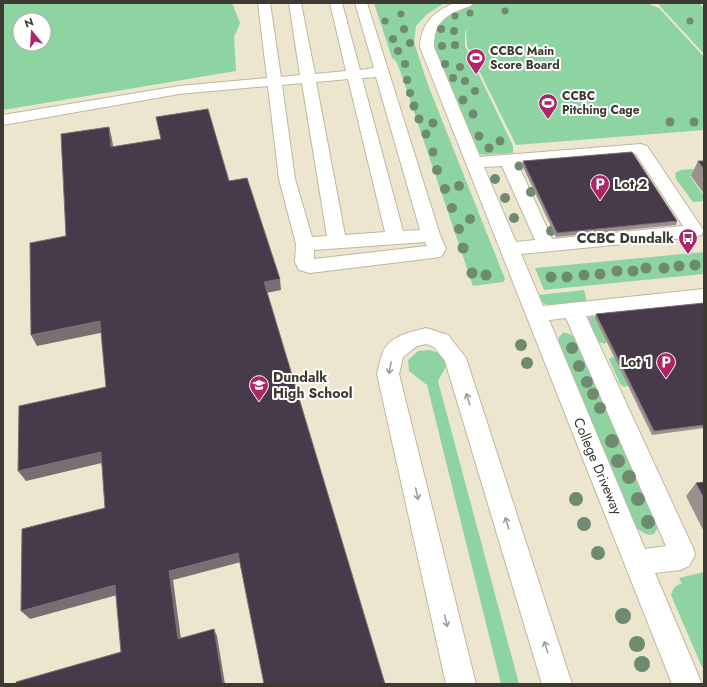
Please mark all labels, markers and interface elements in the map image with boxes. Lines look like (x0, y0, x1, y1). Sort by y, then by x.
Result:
north arrow (12, 12, 52, 52)
text: N (22, 14, 36, 31)
place label: CCBC Main Score Board (490, 42, 560, 74)
sports icon: CCBC Main Score Board (465, 47, 487, 75)
place label: CCBC Pitching Cage (562, 87, 640, 119)
sports icon: CCBC Pitching Cage (537, 92, 559, 120)
parking icon: Lot 2 (589, 173, 611, 201)
place label: Lot 2 (614, 174, 648, 194)
bus stop icon: CCBC Dundalk (677, 227, 699, 255)
place label: CCBC Dundalk (577, 228, 674, 248)
parking icon: Lot 1 (655, 351, 677, 379)
place label: Lot 1 (621, 352, 652, 372)
one-way arrow (386, 361, 394, 374)
place label: Dundalk High School (273, 367, 353, 403)
school or university icon: Dundalk High School (248, 374, 270, 402)
one-way arrow (463, 393, 471, 405)
street label: College Driveway (569, 414, 628, 518)
one-way arrow (413, 488, 421, 501)
one-way arrow (502, 517, 510, 529)
one-way arrow (443, 614, 451, 627)
one-way arrow (542, 640, 549, 653)

